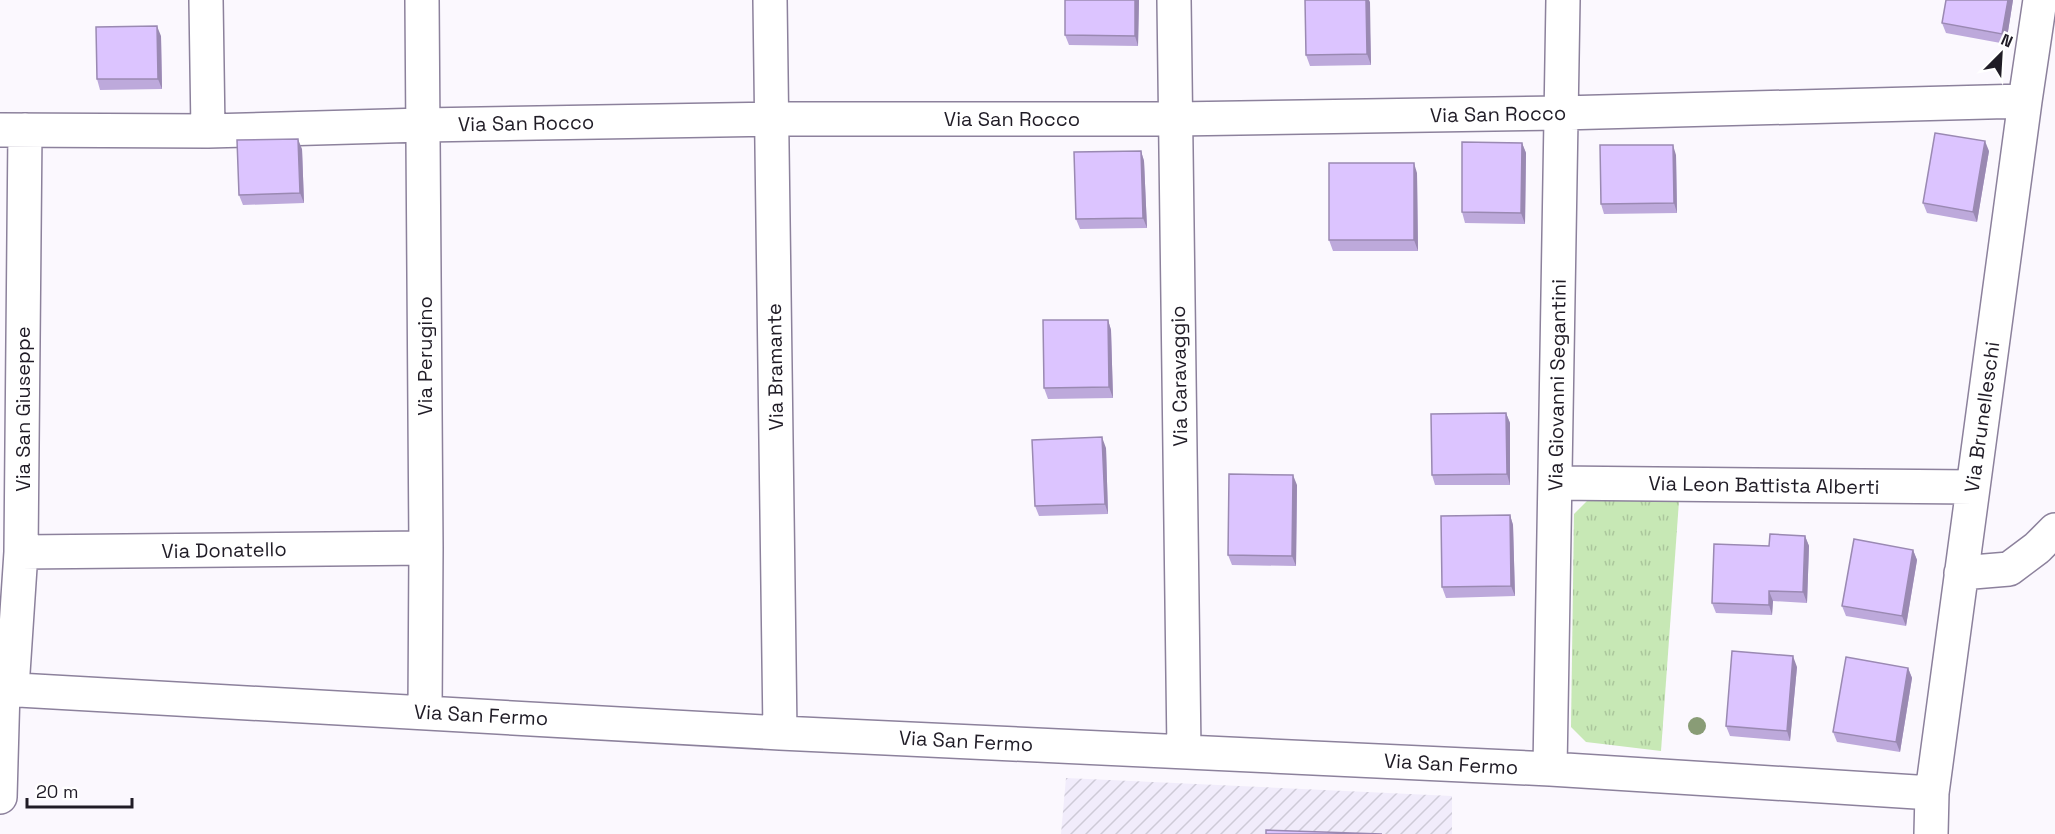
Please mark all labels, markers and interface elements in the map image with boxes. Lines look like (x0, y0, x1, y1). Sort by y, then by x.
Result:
north arrow (1971, 24, 2031, 84)
text: N (1998, 29, 2016, 53)
street label: Via San Rocco (1430, 100, 1566, 128)
street label: Via San Rocco (944, 106, 1080, 132)
street label: Via San Rocco (458, 109, 594, 137)
street label: Via Giovanni Segantini (1542, 279, 1572, 491)
street label: Via Perugino (412, 296, 438, 416)
street label: Via Bramante (761, 303, 789, 431)
street label: Via Caravaggio (1165, 305, 1193, 447)
street label: Via San Giuseppe (10, 326, 36, 492)
street label: Via Brunelleschi (1959, 340, 2005, 494)
street label: Via Leon Battista Alberti (1648, 470, 1880, 500)
street label: Via Donatello (161, 536, 287, 564)
street label: Via San Fermo (413, 698, 549, 732)
street label: Via San Fermo (898, 724, 1034, 758)
street label: Via San Fermo (1383, 747, 1519, 781)
scale bar (27, 771, 132, 809)
text: 20 m (36, 780, 79, 803)

